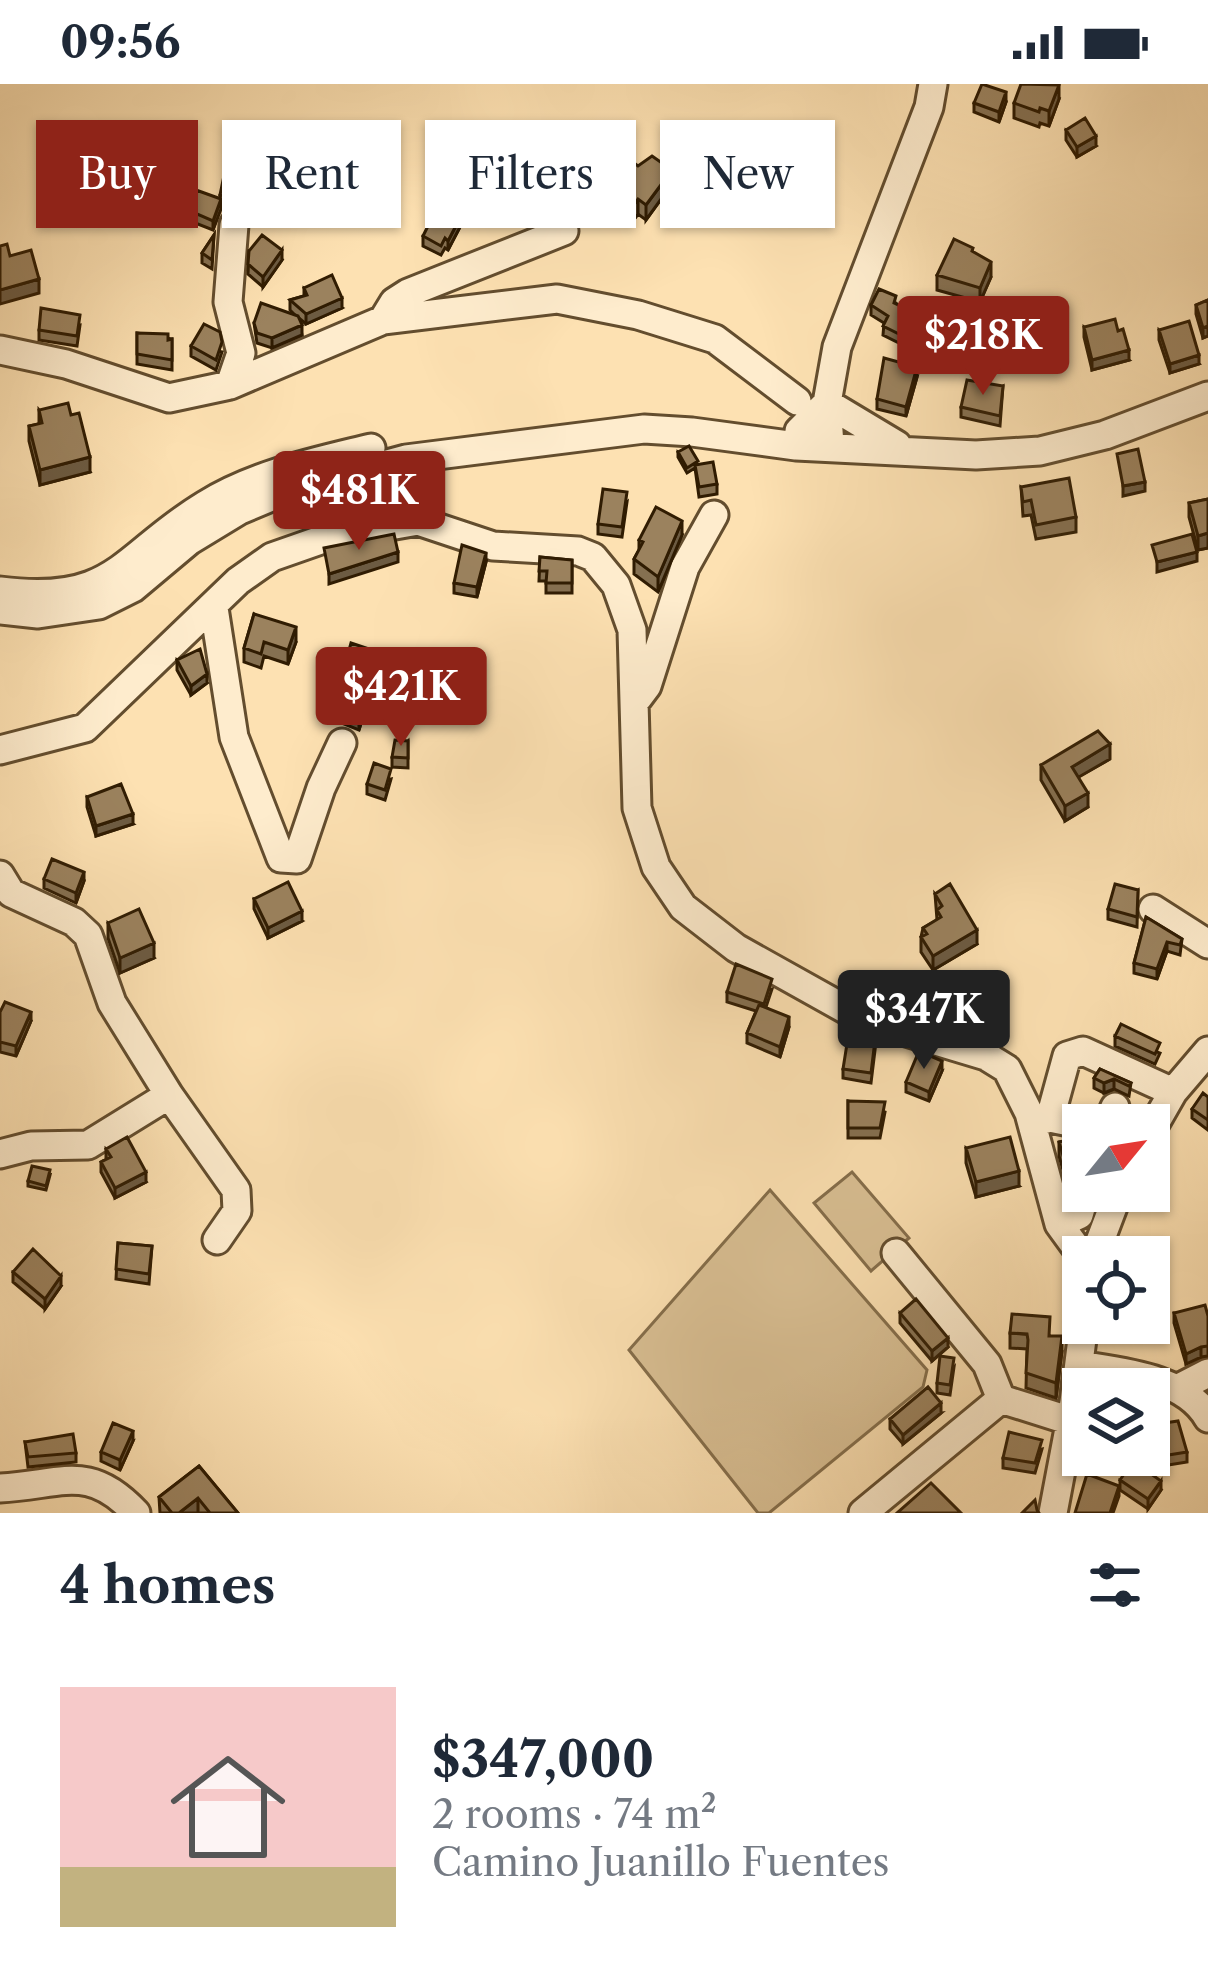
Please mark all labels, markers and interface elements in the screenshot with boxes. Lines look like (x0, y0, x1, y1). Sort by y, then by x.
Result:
text: 09:56 (60, 14, 181, 70)
chip: Buy (36, 120, 198, 228)
chip: Rent (222, 120, 401, 228)
chip: Filters (425, 120, 636, 228)
chip: New (660, 120, 835, 228)
pin: $218K (899, 296, 1067, 398)
text: $218K (924, 311, 1042, 359)
pin: $481K (275, 451, 443, 553)
text: $481K (300, 466, 418, 514)
pin: $421K (317, 647, 485, 749)
text: $421K (343, 662, 459, 710)
pin: $347K (840, 970, 1008, 1072)
text: $347K (865, 985, 983, 1033)
north arrow (1062, 1104, 1170, 1212)
map controls (1062, 1104, 1170, 1476)
button: locate (1062, 1236, 1170, 1344)
button: layers (1062, 1368, 1170, 1476)
icon: filters (1082, 1552, 1148, 1618)
text: 4 homes (60, 1554, 275, 1616)
text: $347,000 (432, 1728, 654, 1790)
icon: home (156, 1735, 300, 1879)
text: 2 rooms · 74 m² (432, 1790, 717, 1838)
text: Camino Juanillo Fuentes (432, 1838, 889, 1886)

